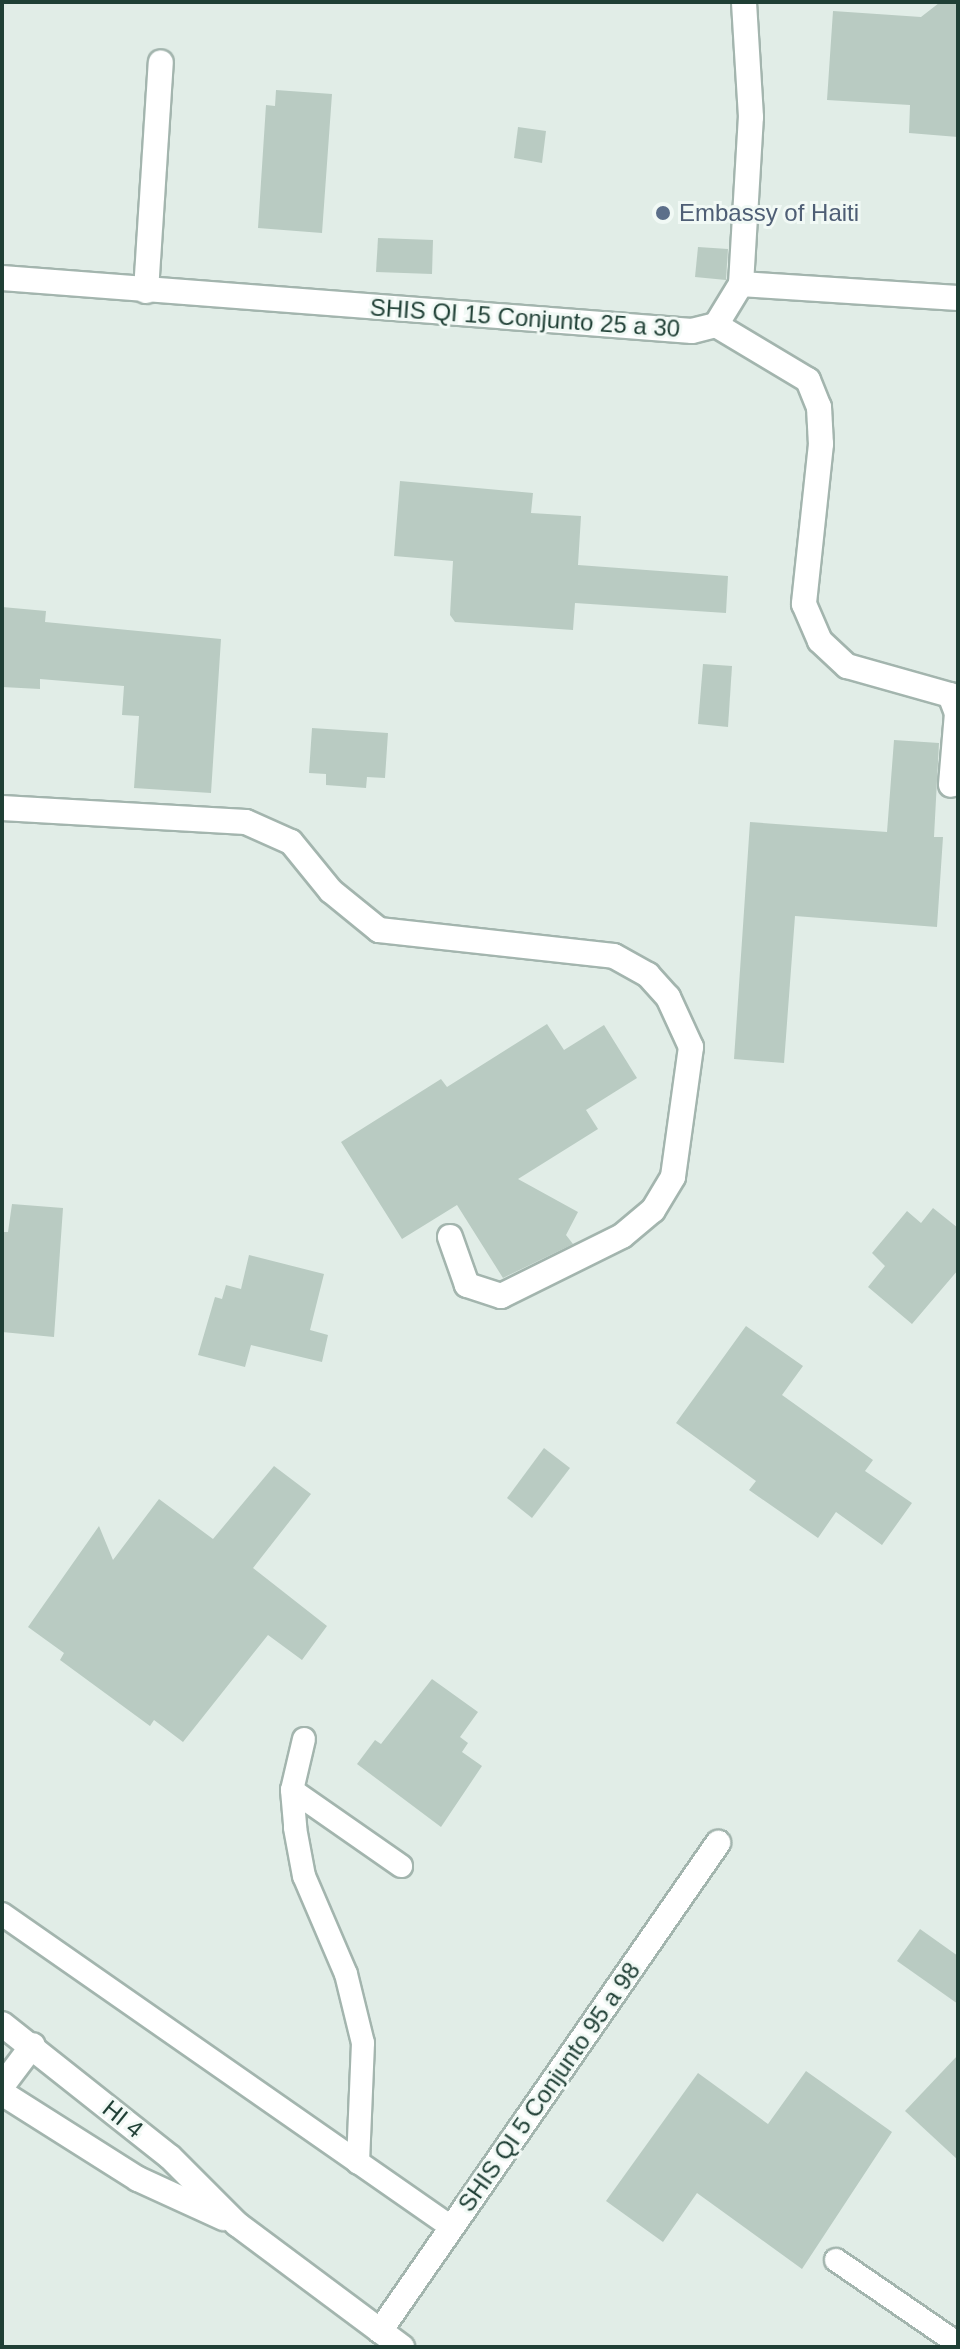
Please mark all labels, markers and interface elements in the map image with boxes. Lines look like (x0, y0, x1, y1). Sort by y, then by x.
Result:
place label: Embassy of Haiti (679, 199, 859, 227)
marker: Embassy of Haiti (654, 204, 672, 222)
street label: SHIS QI 15 Conjunto 25 a 30 (369, 293, 681, 343)
street label: SHIS QI 5 Conjunto 95 a 98 (452, 1957, 646, 2217)
street label: HI 4 (97, 2094, 149, 2144)

